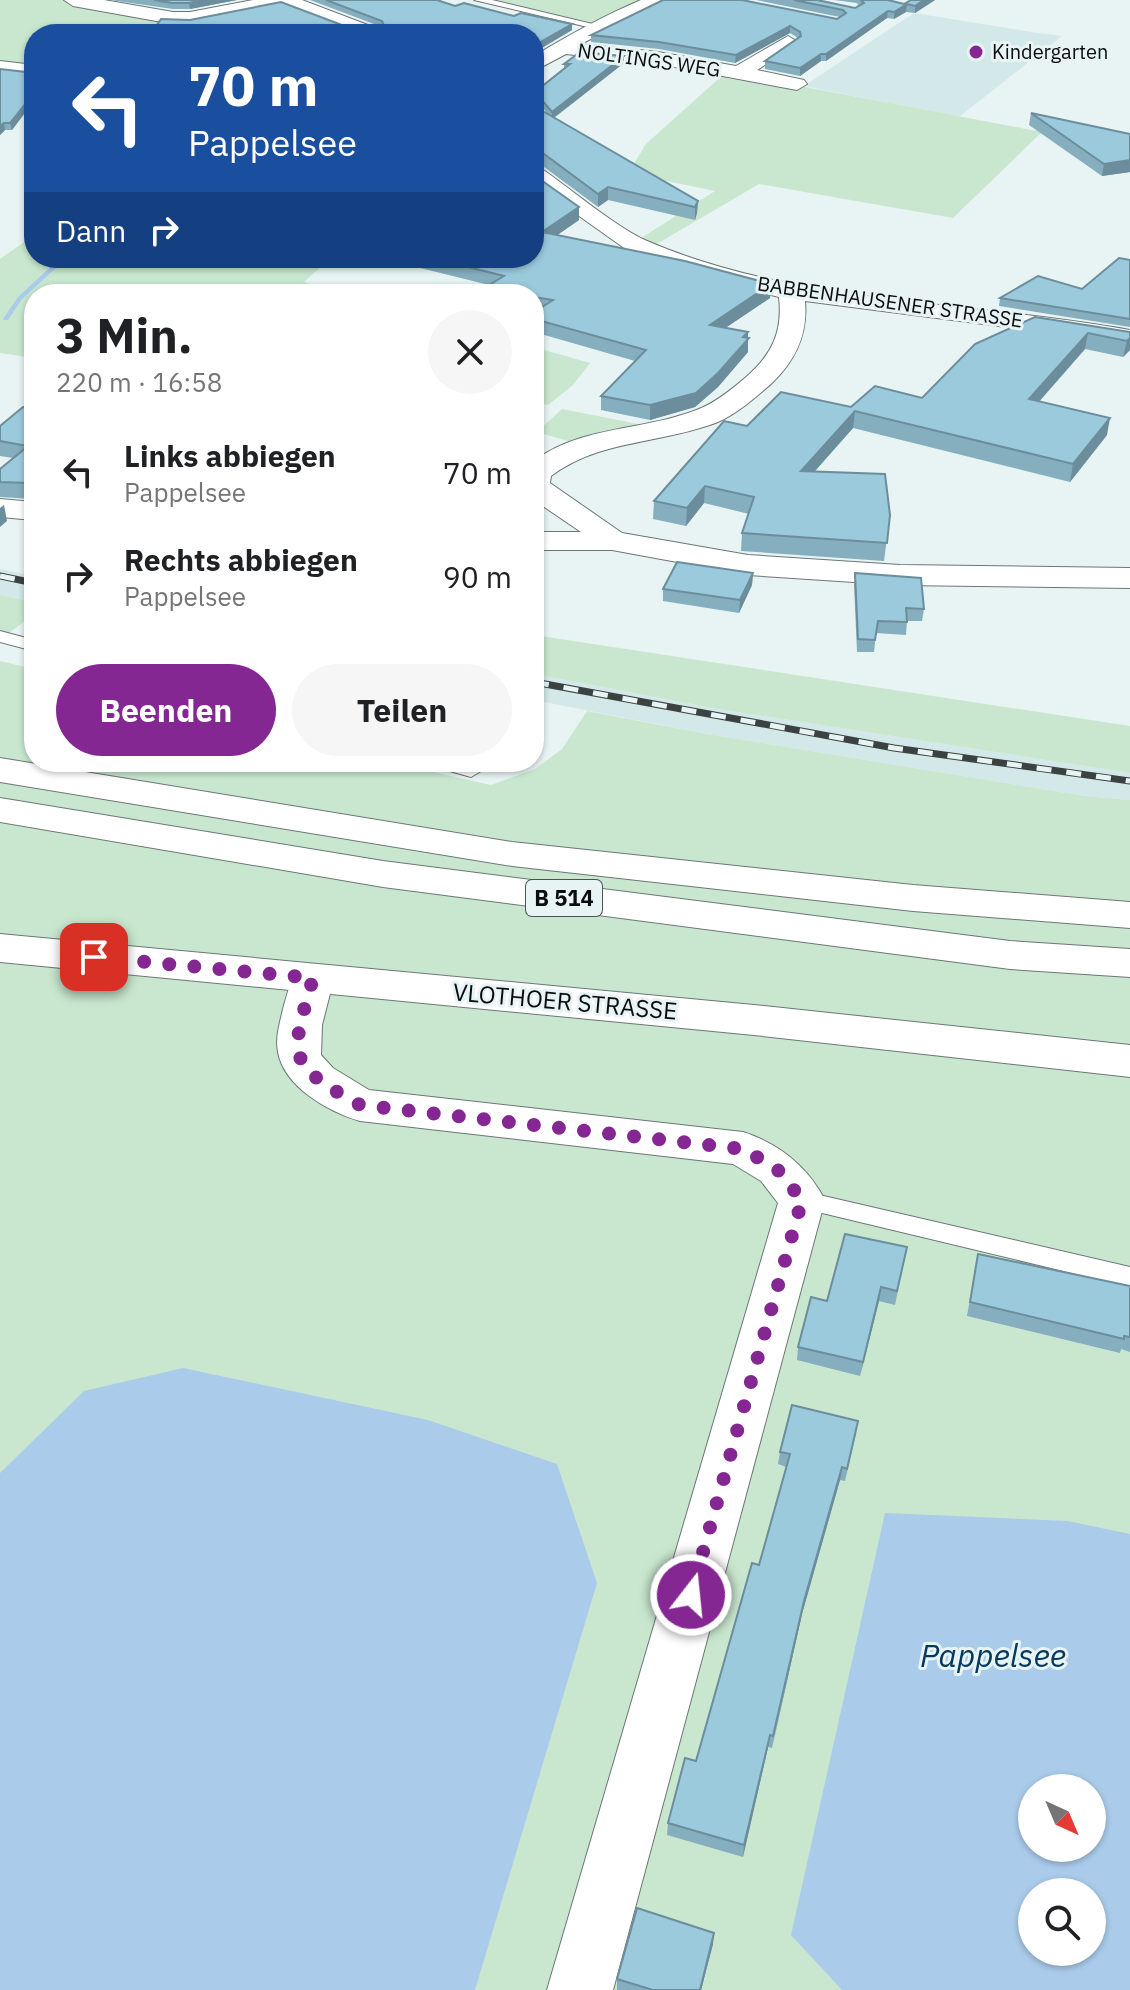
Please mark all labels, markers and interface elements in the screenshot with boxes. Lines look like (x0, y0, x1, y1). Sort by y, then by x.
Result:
street label: NOLTINGS WEG (576, 36, 722, 83)
place label: Kindergarten (992, 38, 1108, 65)
marker: Kindergarten (967, 43, 985, 61)
text: 70 m (188, 49, 318, 121)
icon: left (56, 56, 160, 160)
text: Pappelsee (188, 119, 357, 166)
icon: right (142, 208, 186, 252)
text: Dann (56, 211, 126, 250)
street label: BABBENHAUSENER STRASSE (756, 270, 1024, 333)
text: 3 Min. (56, 304, 193, 366)
button: close (428, 310, 512, 394)
text: 220 m · 16:58 (56, 365, 222, 399)
text: Links abbiegen (124, 436, 336, 475)
icon: left (56, 450, 100, 494)
text: 70 m (443, 453, 512, 492)
text: Pappelsee (124, 475, 246, 509)
text: Rechts abbiegen (124, 540, 358, 579)
icon: right (56, 554, 100, 598)
text: 90 m (443, 557, 512, 596)
text: Pappelsee (124, 579, 246, 613)
button: Beenden (56, 664, 276, 756)
button: Teilen (292, 664, 512, 756)
road number: B 514 (526, 880, 602, 916)
pin (60, 923, 128, 991)
icon: arrive (72, 935, 116, 979)
street label: VLOTHOER STRASSE (452, 975, 678, 1027)
position arrow (649, 1553, 733, 1637)
water label: Pappelsee (920, 1634, 1066, 1676)
north arrow (1018, 1774, 1106, 1862)
map controls (1018, 1774, 1106, 1966)
button: search (1018, 1878, 1106, 1966)

